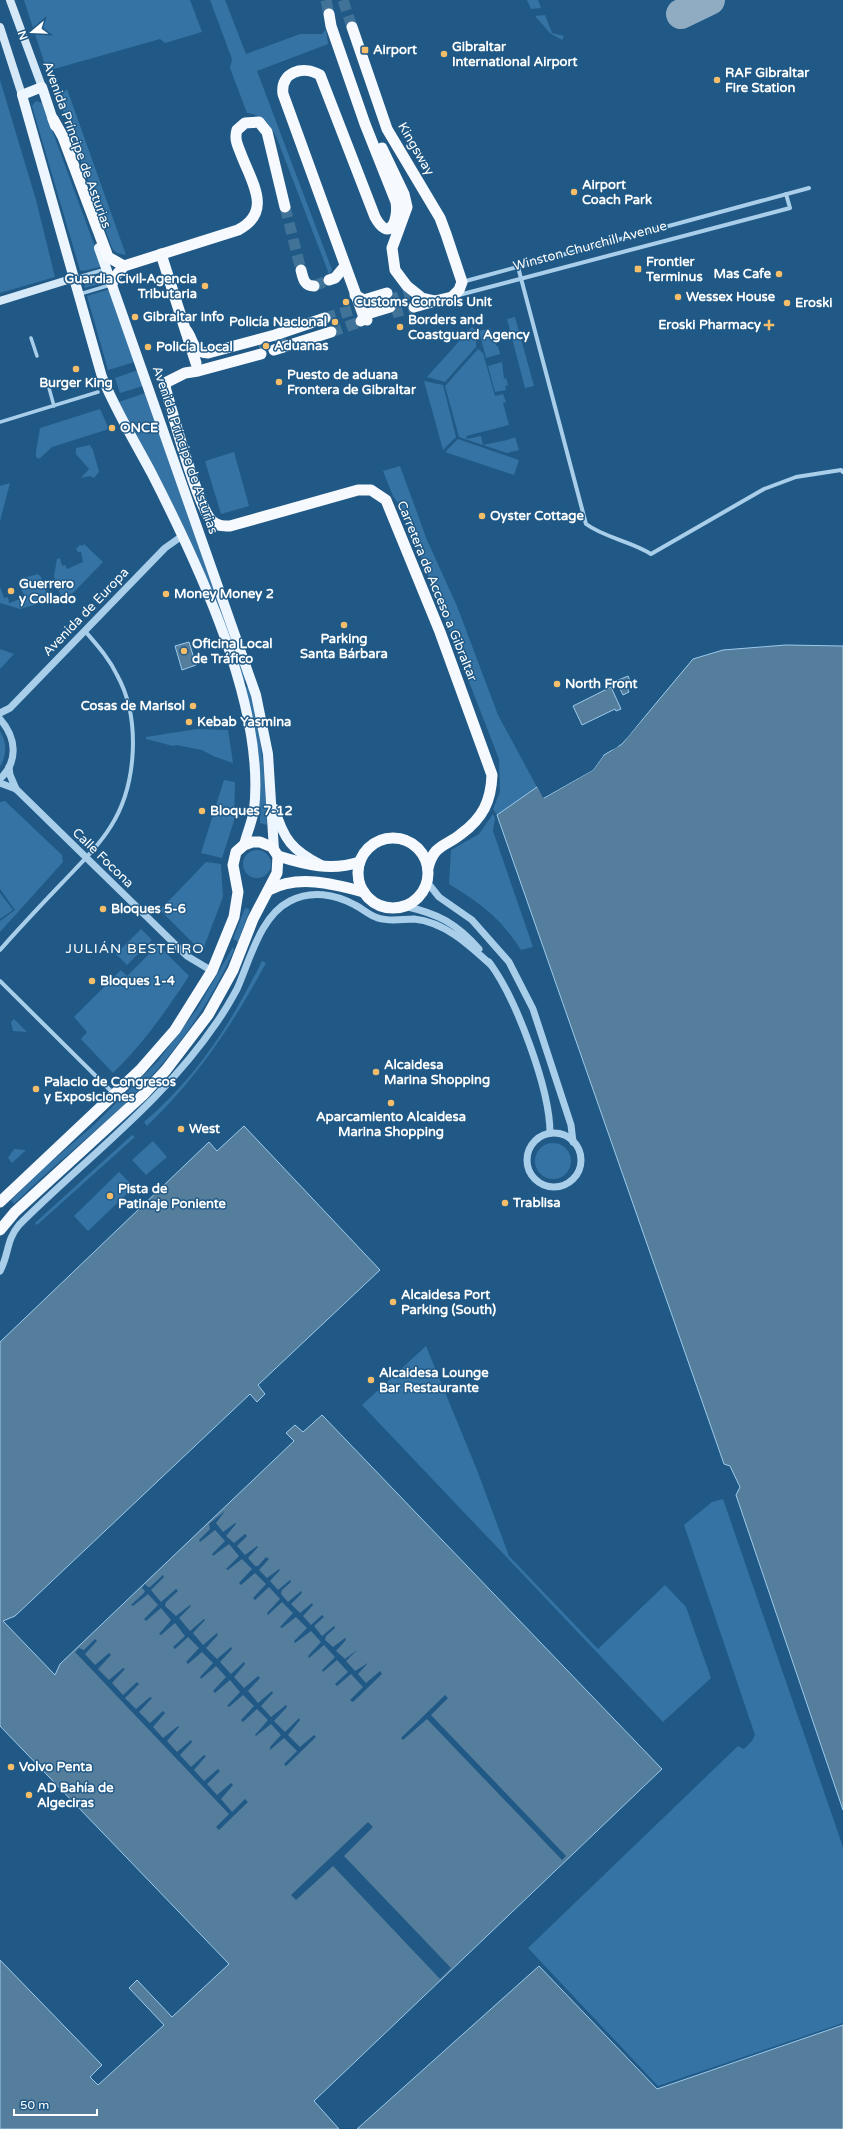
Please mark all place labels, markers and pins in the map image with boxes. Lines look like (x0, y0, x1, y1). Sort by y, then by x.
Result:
place label: Gibraltar International Airport (452, 39, 577, 70)
place label: Airport (373, 42, 417, 58)
marker: Airport (360, 45, 370, 55)
marker: Gibraltar International Airport (439, 49, 449, 59)
place label: RAF Gibraltar Fire Station (725, 65, 810, 96)
marker: RAF Gibraltar Fire Station (712, 75, 722, 85)
place label: Airport Coach Park (582, 177, 652, 208)
marker: Airport Coach Park (569, 187, 579, 197)
place label: Frontier Terminus (645, 254, 703, 285)
marker: Frontier Terminus (633, 264, 643, 274)
place label: Mas Cafe (713, 266, 772, 282)
marker: Mas Cafe (774, 269, 784, 279)
place label: Guardia Civil-Agencia Tributaria (65, 271, 197, 302)
marker: Guardia Civil-Agencia Tributaria (200, 281, 210, 291)
place label: Wessex House (686, 289, 776, 305)
marker: Wessex House (673, 292, 683, 302)
place label: Customs Controls Unit (354, 294, 492, 310)
place label: Eroski (795, 295, 832, 311)
marker: Customs Controls Unit (341, 297, 351, 307)
marker: Eroski (782, 298, 792, 308)
place label: Gibraltar Info (143, 309, 224, 325)
marker: Gibraltar Info (130, 312, 140, 322)
place label: Borders and Coastguard Agency (408, 312, 530, 343)
place label: Policía Nacional (229, 314, 327, 330)
marker: Policía Nacional (330, 317, 340, 327)
place label: Eroski Pharmacy (658, 317, 761, 333)
marker: Eroski Pharmacy (764, 320, 774, 330)
marker: Borders and Coastguard Agency (395, 322, 405, 332)
place label: Aduanas (274, 338, 328, 354)
place label: Policía Local (156, 339, 233, 355)
marker: Aduanas (261, 341, 271, 351)
marker: Policía Local (143, 342, 153, 352)
marker: Burger King (71, 364, 81, 374)
place label: Puesto de aduana Frontera de Gibraltar (287, 367, 417, 398)
place label: Burger King (39, 375, 113, 391)
marker: Puesto de aduana Frontera de Gibraltar (274, 377, 284, 387)
place label: ONCE (120, 420, 158, 436)
marker: ONCE (107, 423, 117, 433)
place label: Oyster Cottage (490, 508, 584, 524)
marker: Oyster Cottage (477, 511, 487, 521)
place label: Guerrero y Collado (19, 576, 76, 607)
marker: Guerrero y Collado (6, 586, 16, 596)
place label: Money Money 2 (174, 586, 274, 602)
marker: Money Money 2 (161, 589, 171, 599)
marker: Parking Santa Bárbara (339, 620, 349, 630)
place label: Parking Santa Bárbara (300, 631, 388, 662)
place label: Oficina Local de Tráfico (192, 636, 272, 667)
marker: Oficina Local de Tráfico (179, 646, 189, 656)
place label: North Front (565, 676, 637, 692)
marker: North Front (552, 679, 562, 689)
place label: Cosas de Marisol (81, 698, 185, 714)
marker: Cosas de Marisol (188, 701, 198, 711)
place label: Kebab Yasmina (197, 714, 291, 730)
marker: Kebab Yasmina (184, 717, 194, 727)
place label: Bloques 7-12 (210, 803, 293, 819)
marker: Bloques 7-12 (197, 806, 207, 816)
place label: Bloques 5-6 (111, 901, 186, 917)
marker: Bloques 5-6 (98, 904, 108, 914)
place label: Bloques 1-4 (100, 973, 176, 989)
marker: Bloques 1-4 (87, 976, 97, 986)
place label: Alcaidesa Marina Shopping (384, 1057, 490, 1088)
marker: Alcaidesa Marina Shopping (371, 1067, 381, 1077)
place label: Palacio de Congresos y Exposiciones (44, 1074, 176, 1105)
marker: Palacio de Congresos y Exposiciones (31, 1084, 41, 1094)
marker: Aparcamiento Alcaidesa Marina Shopping (386, 1098, 396, 1108)
place label: Aparcamiento Alcaidesa Marina Shopping (316, 1109, 466, 1140)
place label: West (189, 1121, 220, 1137)
marker: West (176, 1124, 186, 1134)
place label: Pista de Patinaje Poniente (118, 1181, 227, 1212)
marker: Pista de Patinaje Poniente (105, 1191, 115, 1201)
place label: Trablisa (512, 1195, 561, 1211)
marker: Trablisa (500, 1198, 510, 1208)
place label: Alcaidesa Port Parking (South) (401, 1287, 496, 1318)
marker: Alcaidesa Port Parking (South) (388, 1297, 398, 1307)
place label: Alcaidesa Lounge Bar Restaurante (379, 1365, 489, 1396)
marker: Alcaidesa Lounge Bar Restaurante (366, 1375, 376, 1385)
place label: Volvo Penta (19, 1759, 92, 1775)
marker: Volvo Penta (6, 1762, 16, 1772)
place label: AD Bahía de Algeciras (37, 1780, 114, 1811)
marker: AD Bahía de Algeciras (24, 1790, 34, 1800)

